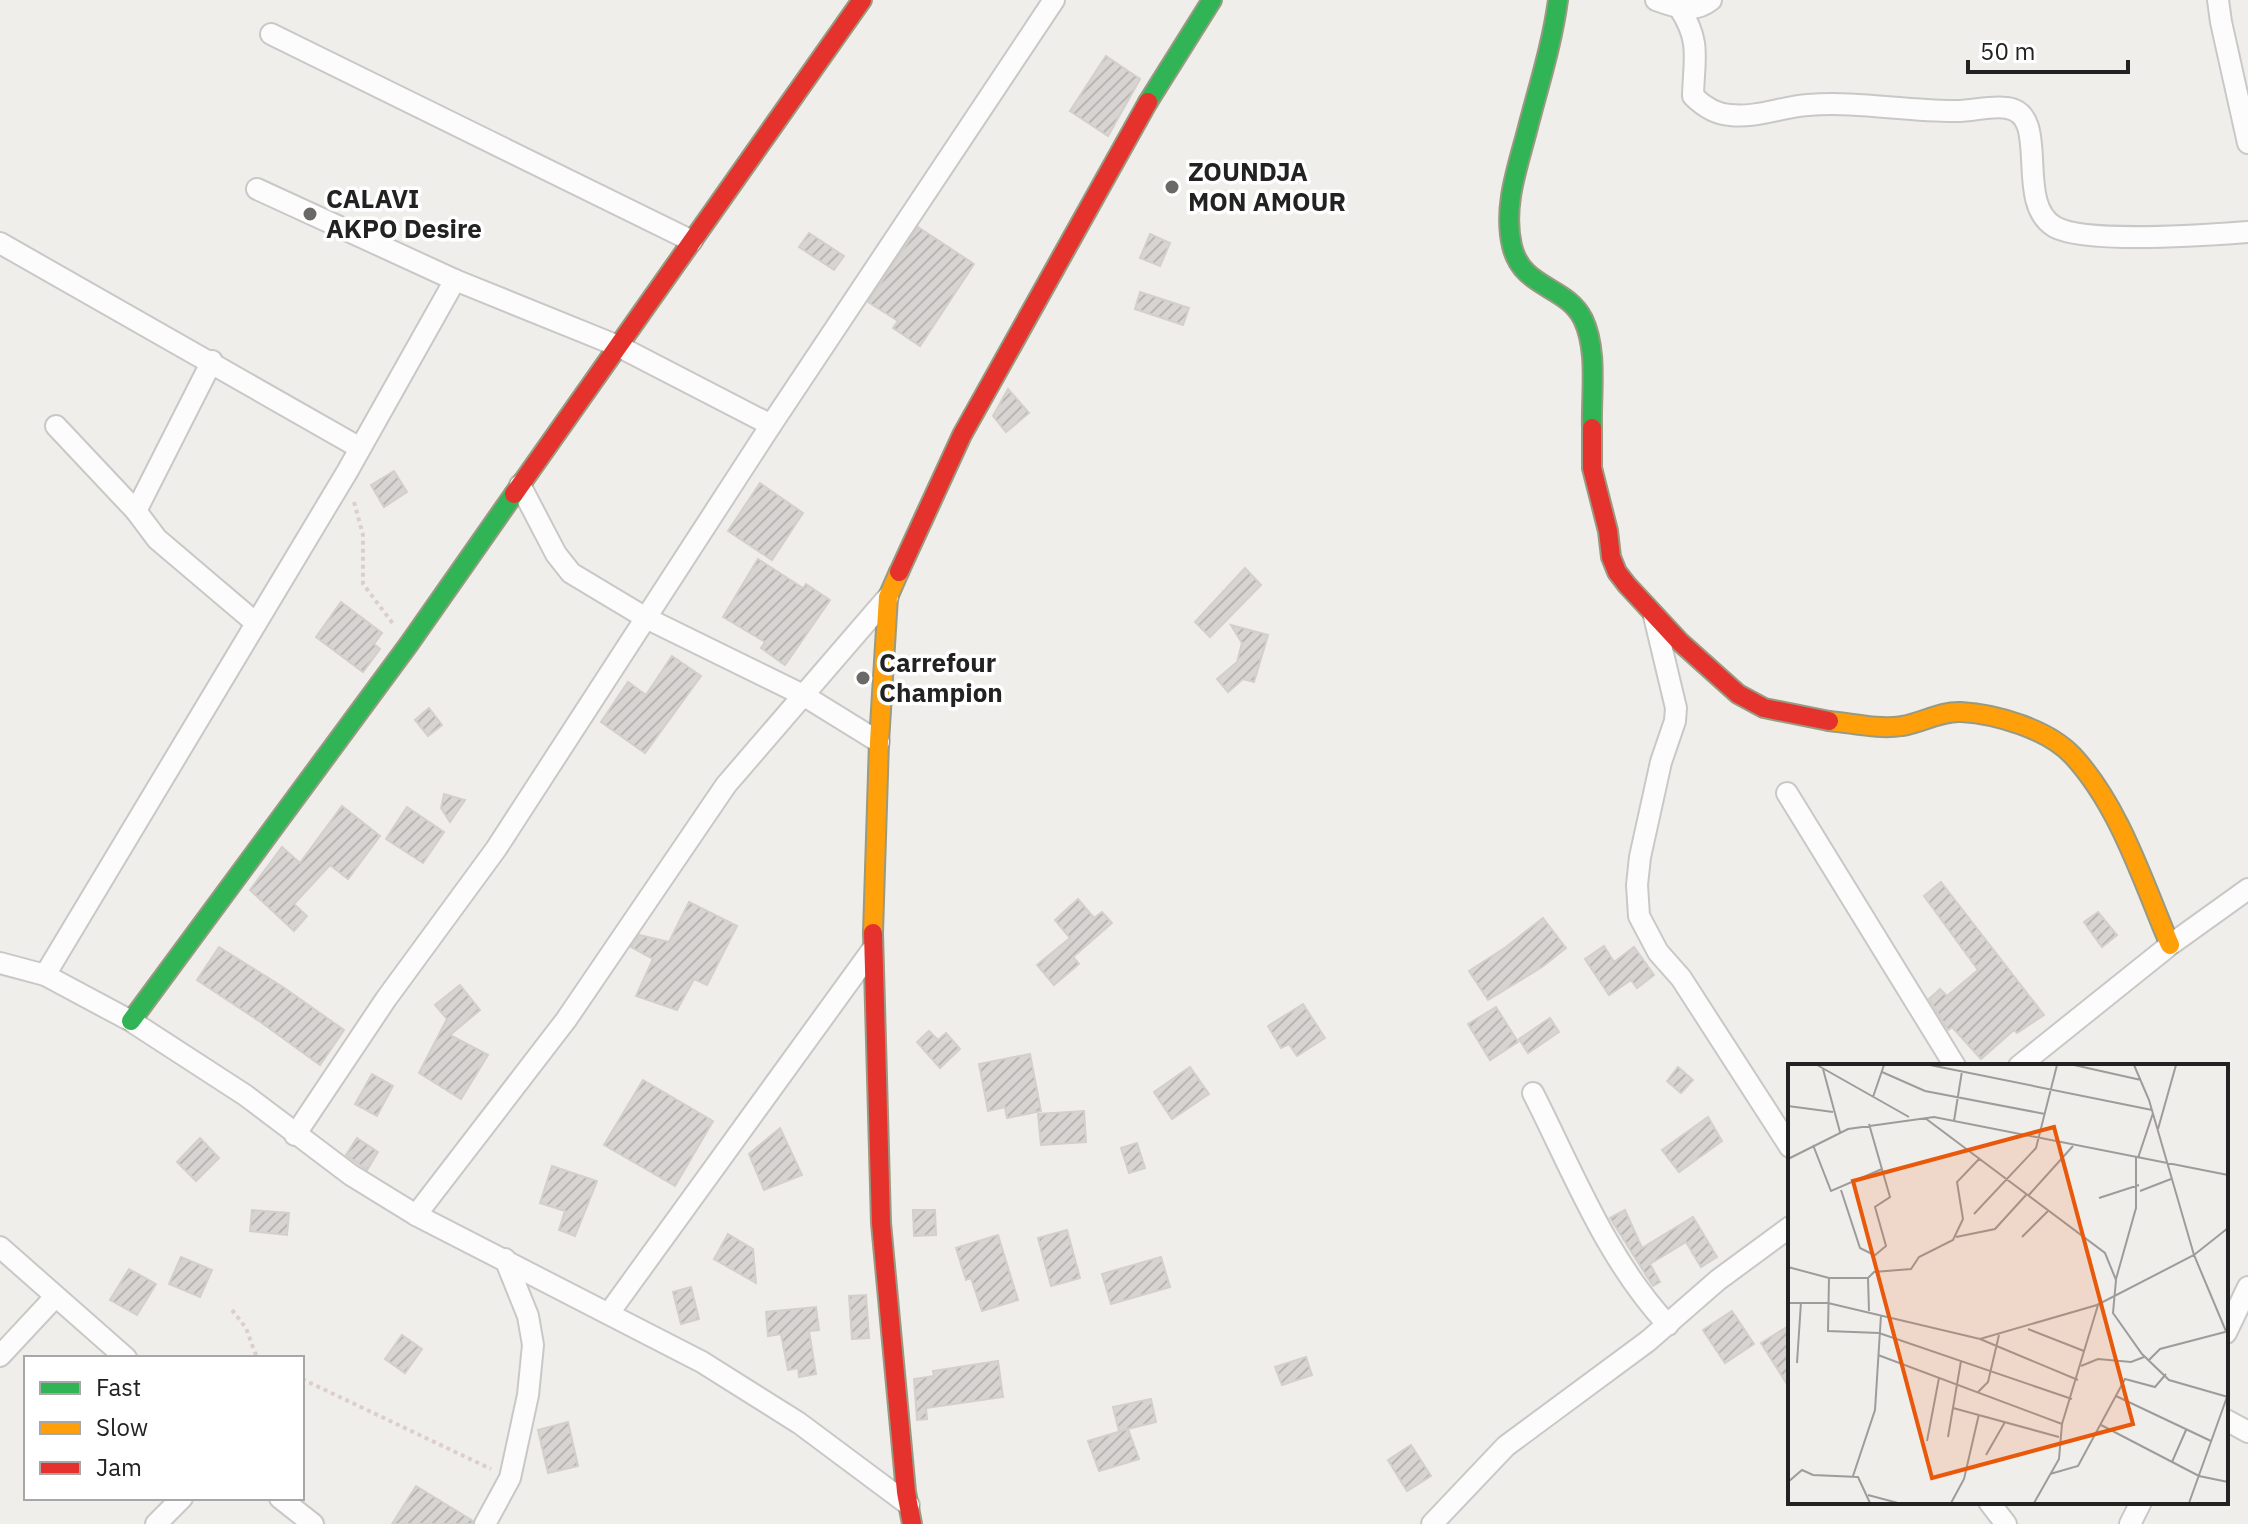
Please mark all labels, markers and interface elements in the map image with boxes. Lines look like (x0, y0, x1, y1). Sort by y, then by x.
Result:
scale bar (1968, 24, 2128, 74)
text: 50 m (1980, 35, 2035, 67)
place label: ZOUNDJA MON AMOUR (1188, 154, 1346, 218)
marker: ZOUNDJA MON AMOUR (1163, 178, 1181, 196)
place label: CALAVI AKPO Desire (326, 181, 482, 245)
marker: CALAVI AKPO Desire (301, 205, 319, 223)
place label: Carrefour Champion (879, 645, 1003, 709)
marker: Carrefour Champion (854, 669, 872, 687)
inset map (1788, 1064, 2228, 1504)
legend (24, 1356, 304, 1500)
text: Fast (96, 1371, 141, 1403)
text: Slow (96, 1411, 148, 1443)
text: Jam (96, 1451, 142, 1483)

